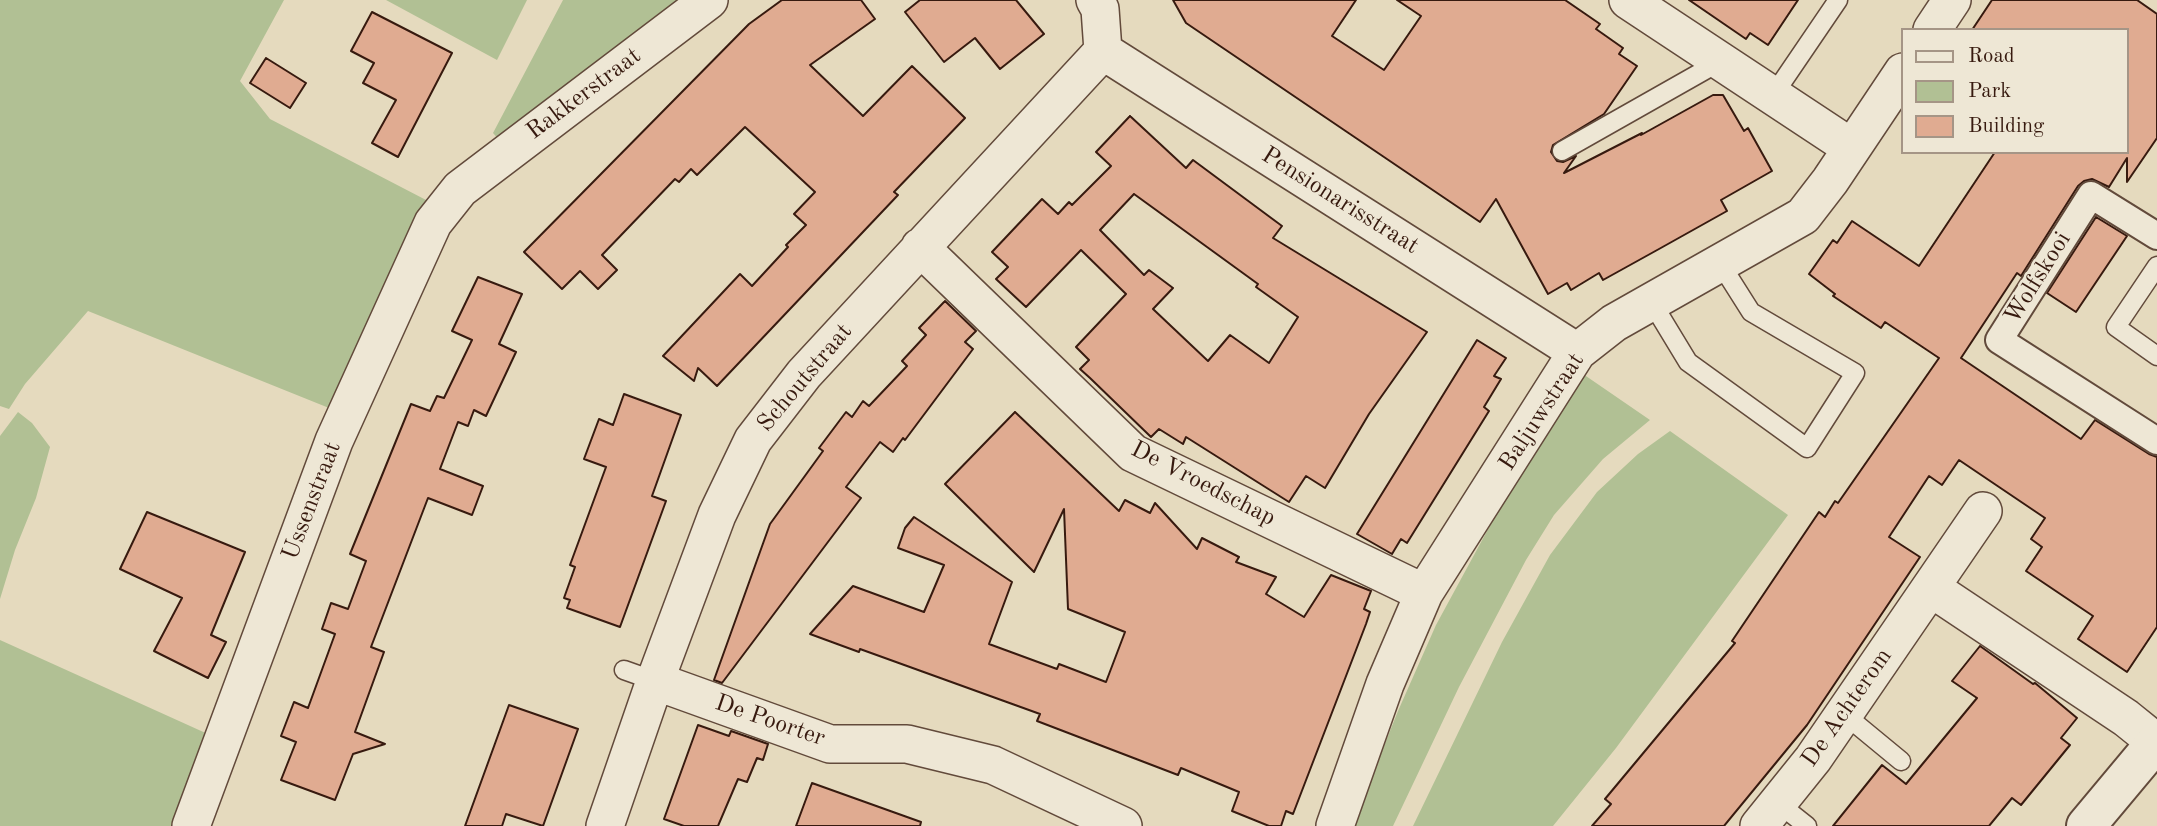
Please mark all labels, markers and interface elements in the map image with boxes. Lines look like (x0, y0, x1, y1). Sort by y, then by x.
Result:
legend (1902, 28, 2129, 154)
street label: Rakkerstraat (521, 42, 647, 146)
text: Road (1968, 46, 2015, 67)
text: Park (1968, 81, 2011, 102)
text: Building (1968, 116, 2044, 137)
street label: Pensionarisstraat (1256, 141, 1424, 261)
street label: Wolfskooi (1999, 227, 2077, 329)
street label: Schoutstraat (751, 318, 859, 438)
street label: Baljuwstraat (1493, 348, 1591, 476)
street label: De Vroedschap (1126, 435, 1280, 533)
street label: Ussenstraat (276, 438, 348, 564)
street label: De Achterom (1795, 643, 1899, 773)
street label: De Poorter (711, 689, 829, 753)

